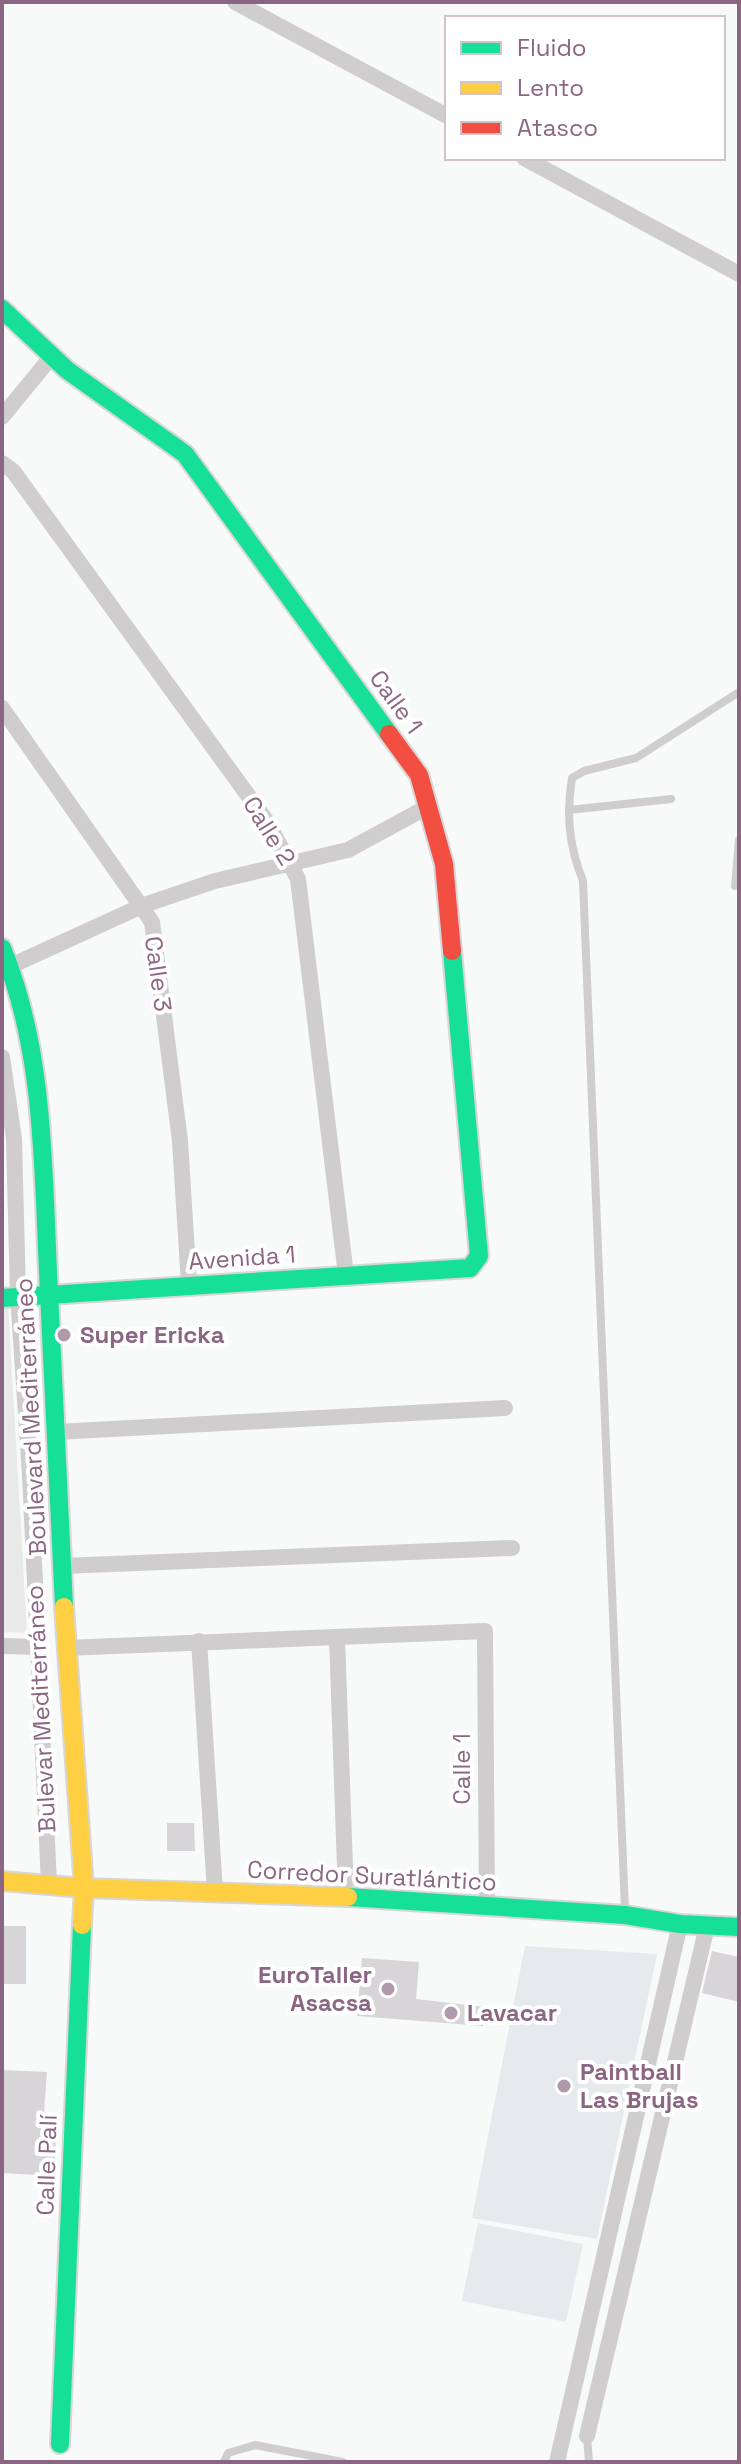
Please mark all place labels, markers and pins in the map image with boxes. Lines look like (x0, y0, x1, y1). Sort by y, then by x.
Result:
place label: Super Ericka (80, 1319, 225, 1350)
marker: Super Ericka (55, 1326, 73, 1344)
place label: EuroTaller Asacsa (258, 1959, 372, 2018)
marker: EuroTaller Asacsa (379, 1980, 397, 1998)
place label: Lavacar (467, 1997, 557, 2028)
marker: Lavacar (442, 2004, 460, 2022)
place label: Paintball Las Brujas (580, 2056, 698, 2115)
marker: Paintball Las Brujas (555, 2077, 573, 2095)

